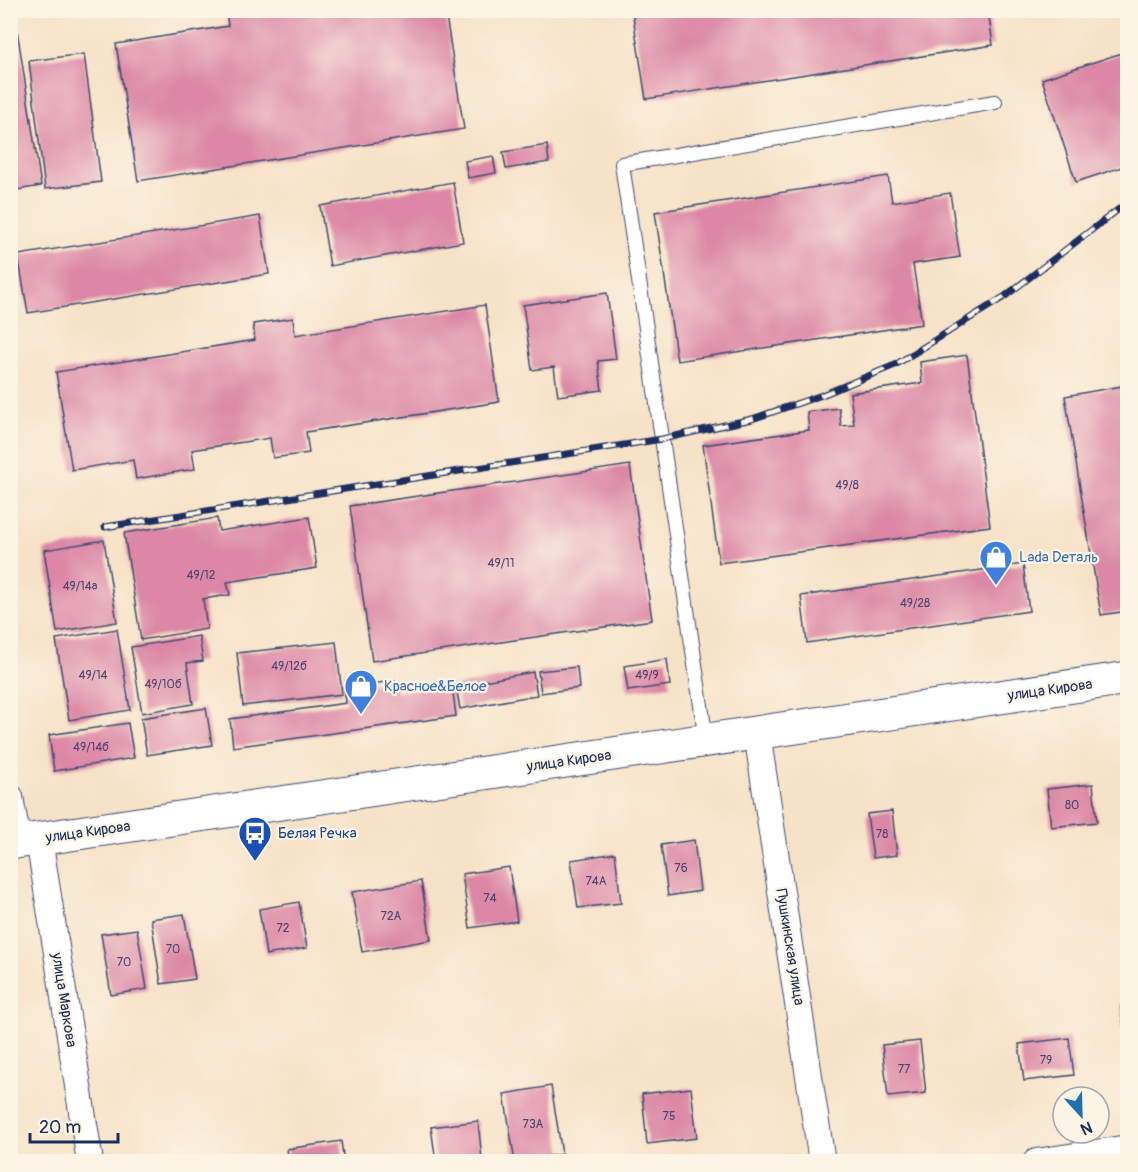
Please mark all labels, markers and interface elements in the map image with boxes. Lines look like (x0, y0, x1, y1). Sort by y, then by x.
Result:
house number: 49/8 (835, 478, 859, 493)
shop icon: Lada Dеталь (978, 539, 1014, 586)
place label: Lada Dеталь (1019, 548, 1098, 567)
house number: 49/11 (488, 556, 514, 571)
house number: 49/12 (187, 568, 216, 583)
house number: 49/14а (63, 579, 98, 594)
house number: 49/28 (900, 596, 930, 611)
house number: 49/12б (271, 659, 307, 674)
house number: 49/14 (78, 668, 108, 683)
shop icon: Красное&Белое (343, 668, 379, 715)
house number: 49/9 (635, 668, 659, 683)
street label: улица Кирова (1005, 675, 1094, 705)
house number: 49/10б (144, 677, 182, 692)
place label: Красное&Белое (384, 677, 487, 696)
house number: 49/14б (73, 740, 109, 755)
street label: улица Кирова (524, 746, 613, 776)
house number: 80 (1065, 798, 1079, 813)
bus stop icon: Белая Речка (237, 815, 273, 862)
street label: улица Кирова (43, 817, 132, 847)
place label: Белая Речка (278, 824, 357, 843)
house number: 78 (876, 827, 888, 842)
house number: 76 (674, 861, 688, 876)
house number: 74А (585, 874, 607, 889)
street label: Пушкинская улица (771, 887, 809, 1007)
house number: 74 (483, 891, 497, 906)
house number: 72А (381, 909, 402, 924)
house number: 72 (276, 921, 290, 936)
house number: 70 (166, 942, 180, 957)
street label: улица Маркова (47, 950, 81, 1049)
house number: 70 (117, 955, 131, 970)
house number: 79 (1040, 1053, 1052, 1068)
house number: 77 (898, 1062, 911, 1077)
north arrow (1051, 1085, 1111, 1145)
scale bar (30, 1106, 118, 1144)
house number: 75 (663, 1109, 675, 1124)
text: 20 m (39, 1116, 81, 1139)
house number: 73А (523, 1117, 544, 1132)
text: N (1077, 1117, 1095, 1139)

